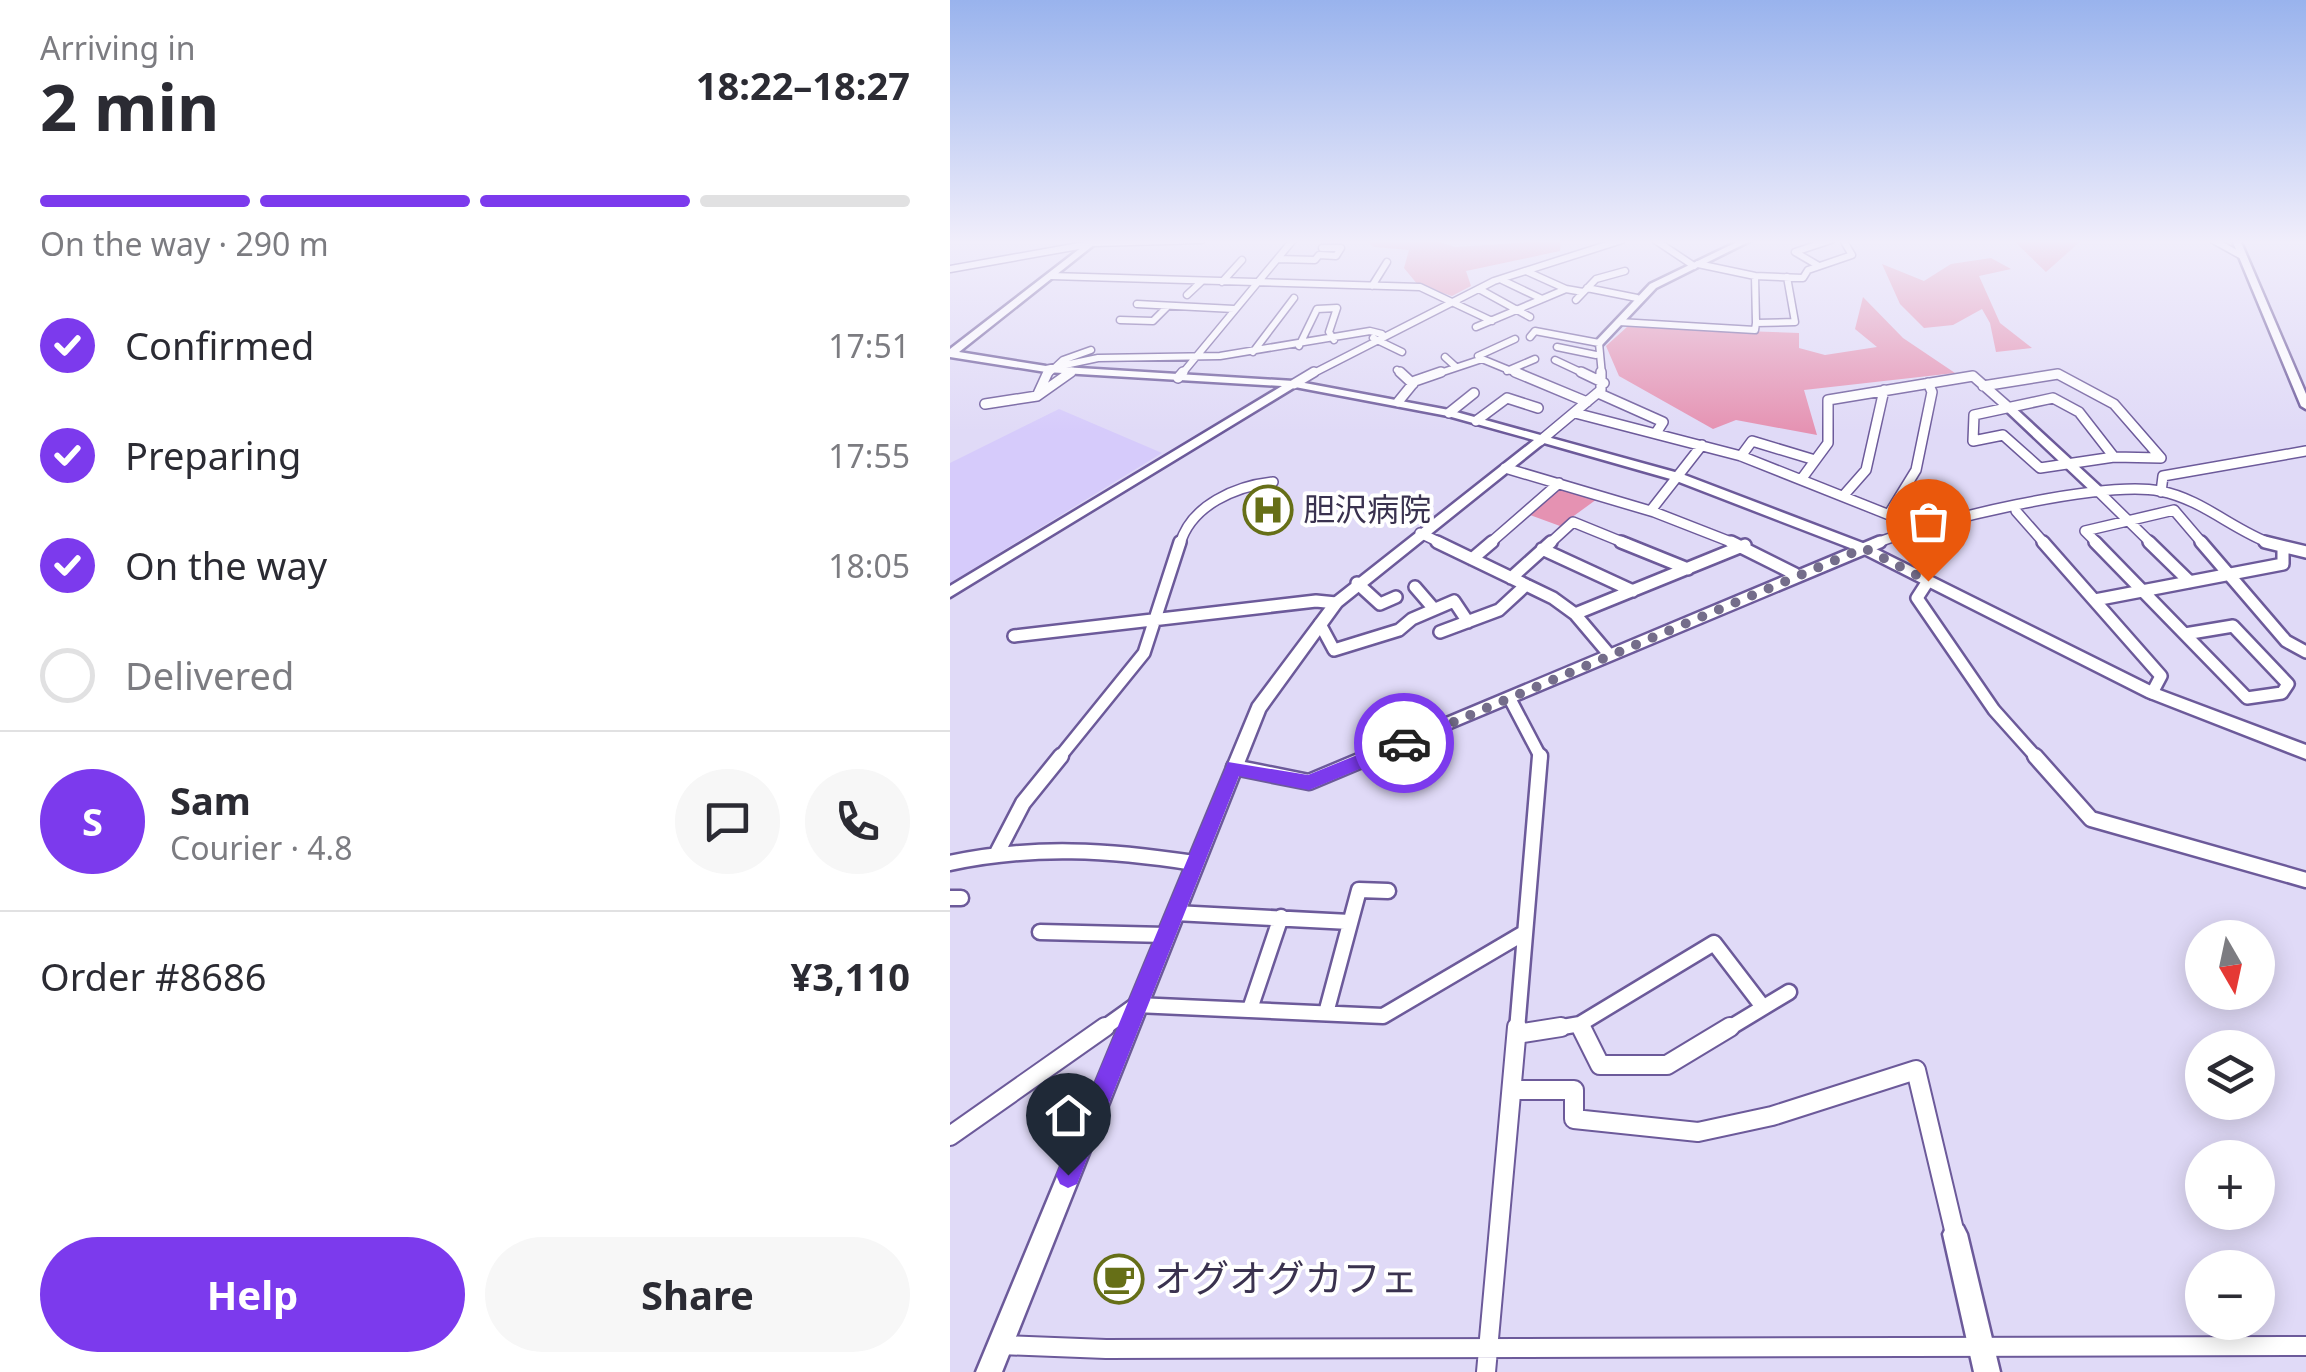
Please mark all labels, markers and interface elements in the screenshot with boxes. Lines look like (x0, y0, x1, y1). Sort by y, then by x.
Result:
text: Arriving in (40, 26, 195, 69)
text: 18:22–18:27 (696, 59, 910, 111)
text: 2 min (40, 62, 219, 150)
text: On the way · 290 m (40, 222, 329, 265)
icon: check (40, 318, 95, 373)
text: Confirmed (125, 319, 314, 371)
text: 17:51 (828, 324, 910, 367)
icon: check (40, 428, 95, 483)
text: Preparing (125, 429, 301, 481)
text: 17:55 (828, 434, 910, 477)
pin (1886, 479, 1971, 582)
hospital icon: 胆沢病院 (1242, 484, 1294, 536)
place label: 胆沢病院 (1303, 487, 1431, 530)
icon: bag (1901, 494, 1956, 549)
icon: check (40, 538, 95, 593)
text: On the way (125, 539, 327, 591)
text: 18:05 (828, 544, 910, 587)
text: Delivered (125, 649, 294, 701)
courier (1354, 693, 1454, 793)
icon: car (1377, 716, 1432, 771)
button: chat (675, 769, 780, 874)
button: phone (805, 769, 910, 874)
text: Sam (170, 774, 251, 826)
text: S (82, 795, 103, 847)
text: Courier · 4.8 (170, 826, 353, 869)
north arrow (2185, 920, 2275, 1010)
map controls (2185, 920, 2275, 1340)
text: Order #8686 (40, 950, 266, 1002)
text: ¥3,110 (790, 950, 910, 1002)
button: layers (2185, 1030, 2275, 1120)
pin (1026, 1073, 1111, 1176)
icon: home (1041, 1088, 1096, 1143)
button: + (2185, 1140, 2275, 1230)
button: Help (40, 1237, 465, 1352)
button: Share (485, 1237, 910, 1352)
button: − (2185, 1250, 2275, 1340)
place label: オグオグカフェ (1154, 1251, 1418, 1303)
cafe icon: オグオグカフェ (1093, 1253, 1145, 1305)

